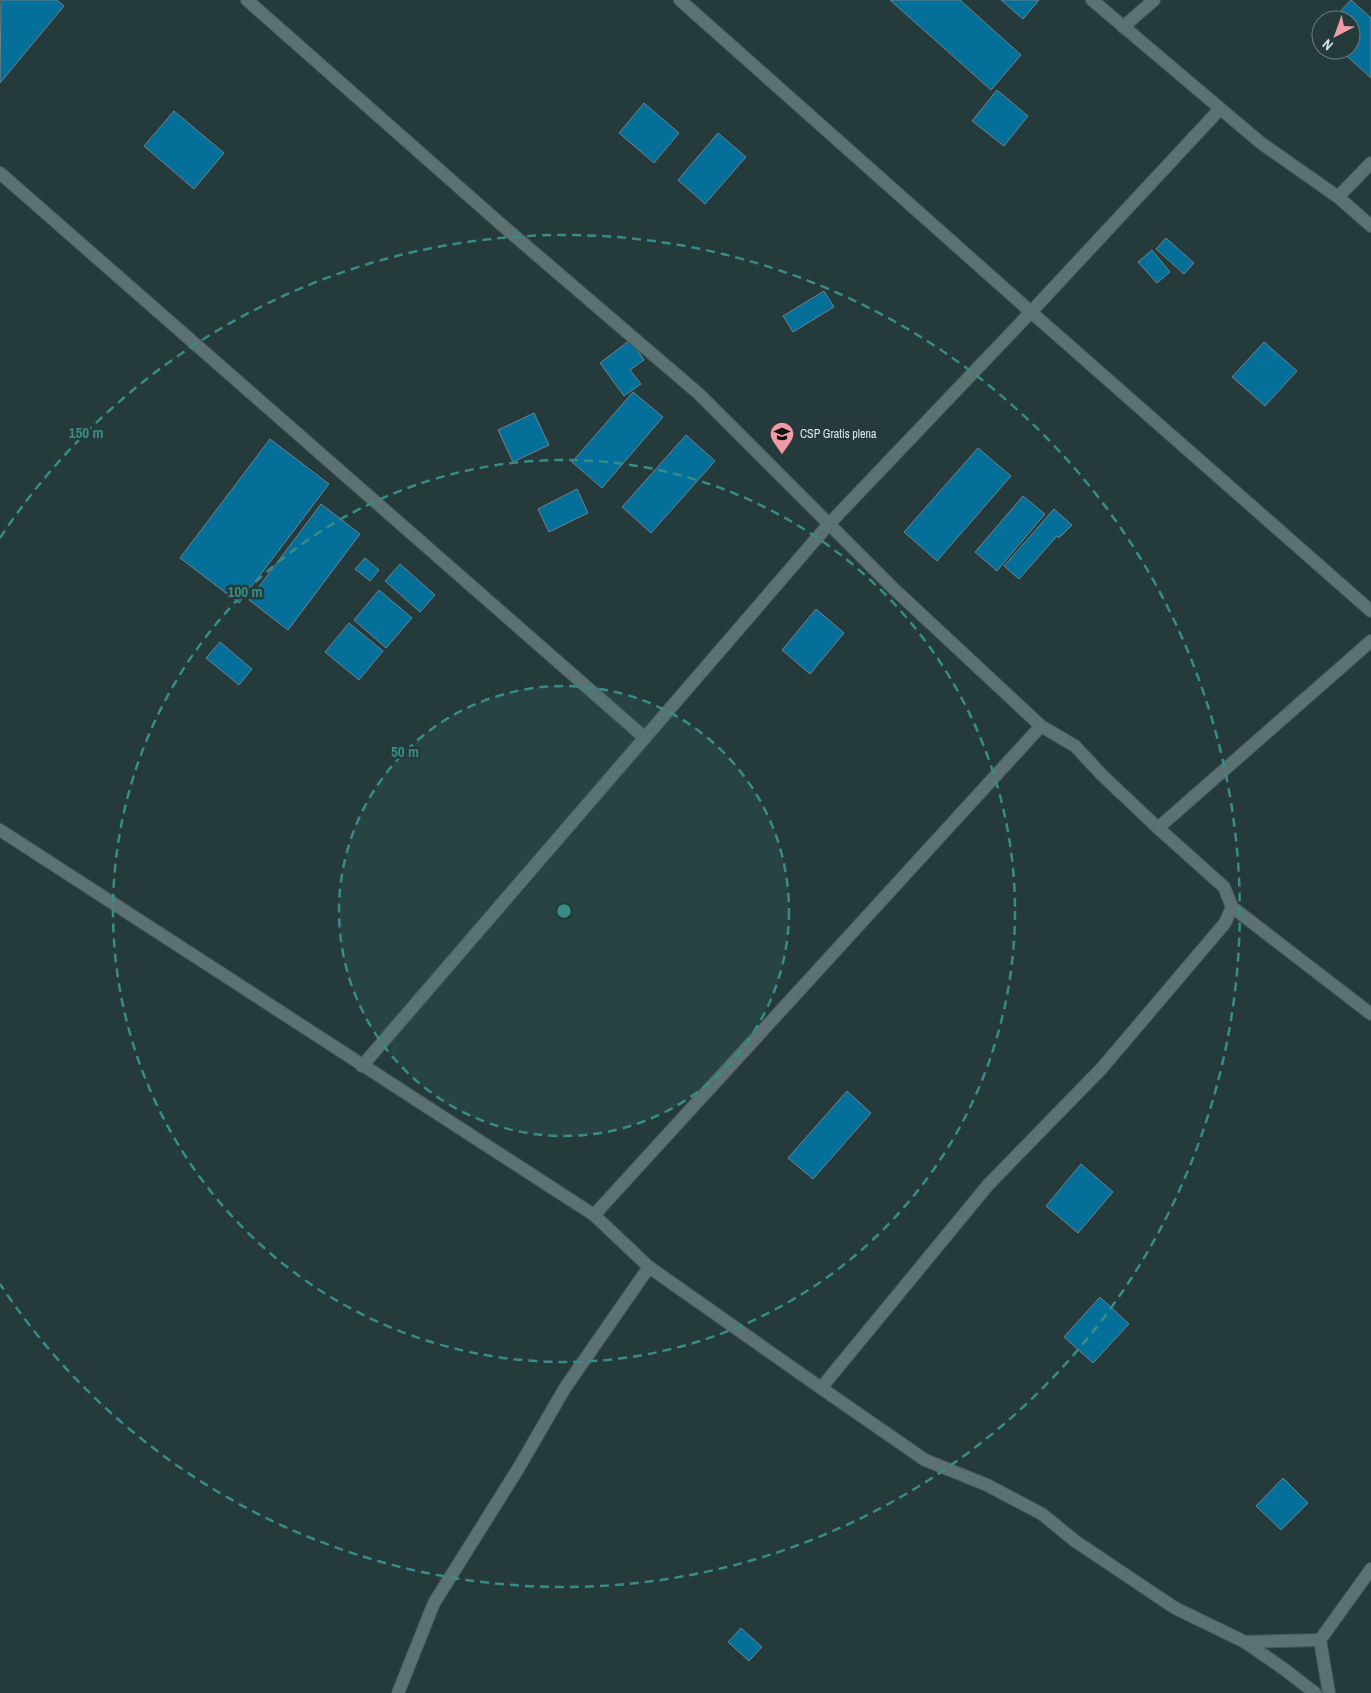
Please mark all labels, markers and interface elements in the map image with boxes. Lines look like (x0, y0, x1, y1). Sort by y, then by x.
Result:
north arrow (1311, 10, 1361, 60)
text: N (1318, 35, 1337, 54)
school or university icon: CSP Gratis plena (769, 421, 795, 455)
text: 150 m (69, 422, 103, 443)
place label: CSP Gratis plena (800, 426, 877, 442)
text: 100 m (228, 581, 262, 602)
text: 50 m (391, 741, 419, 762)
centre of rings (555, 902, 573, 920)

